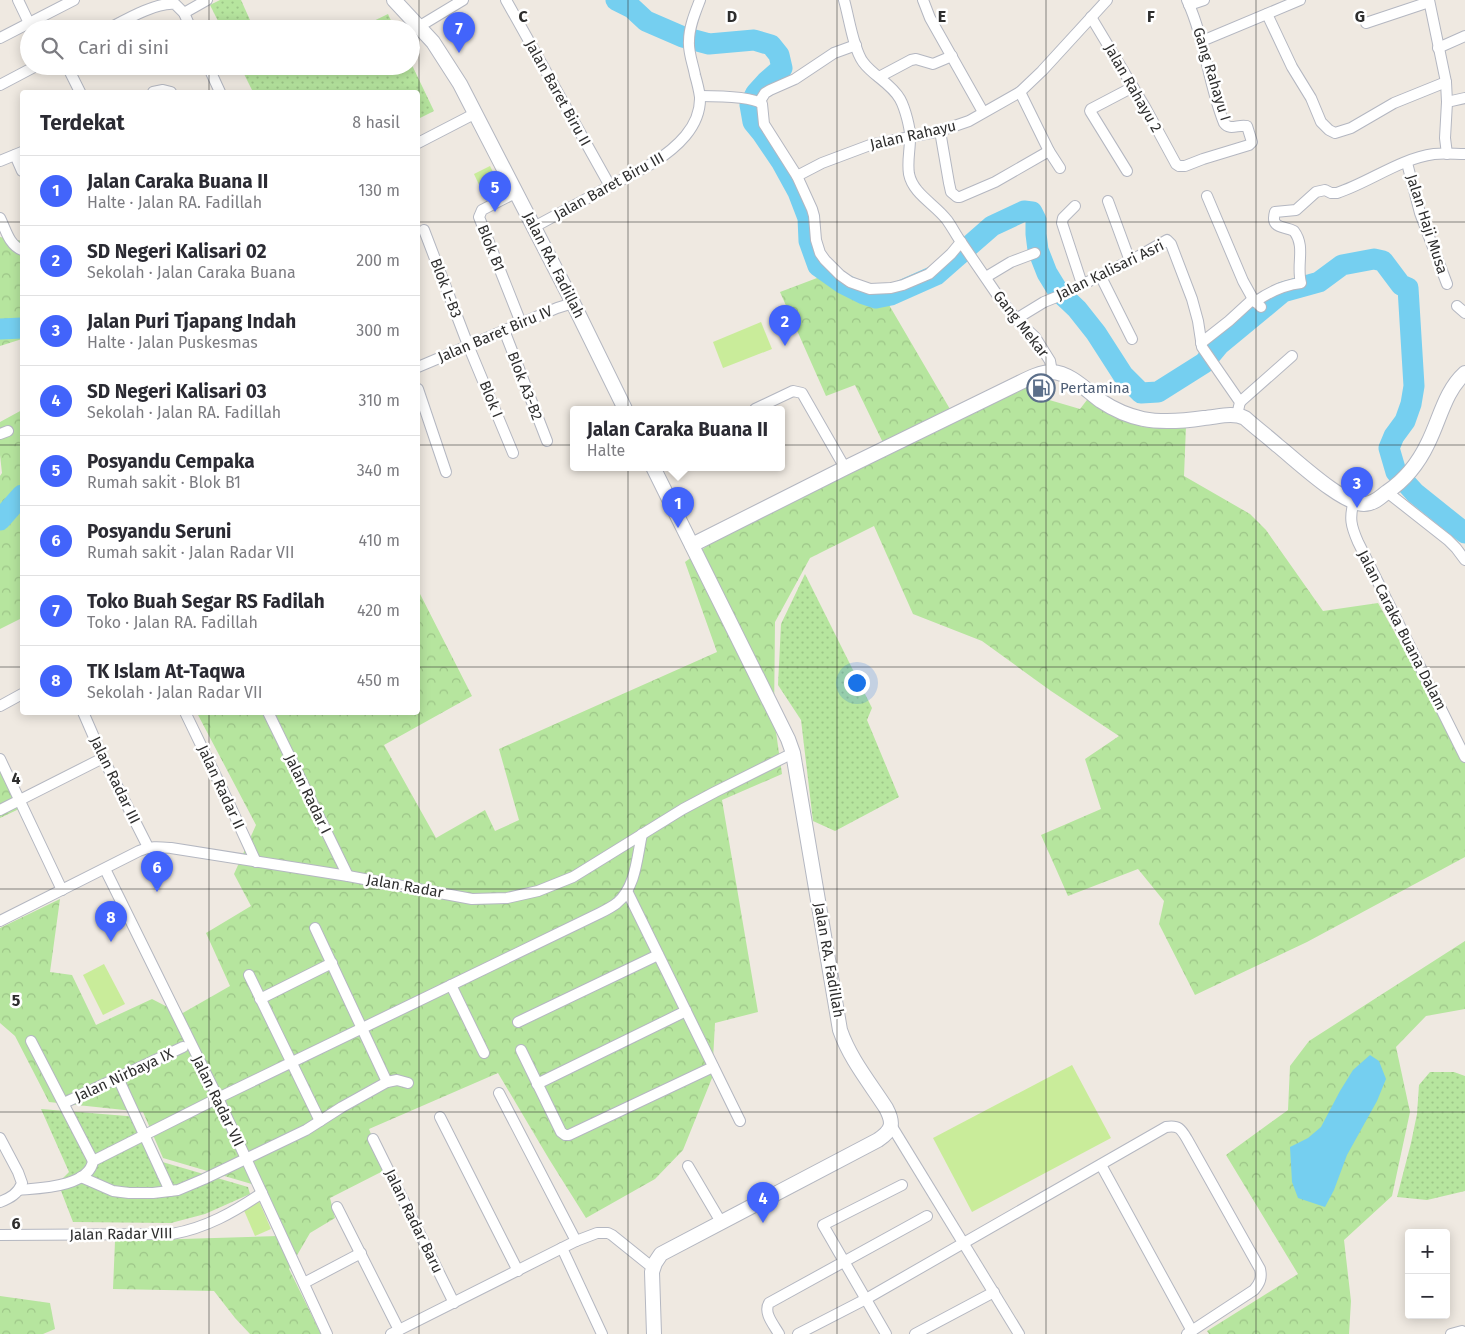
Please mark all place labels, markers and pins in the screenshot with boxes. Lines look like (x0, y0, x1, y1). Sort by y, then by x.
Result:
pin: 7 (443, 12, 475, 53)
pin: 5 (479, 171, 511, 212)
pin: 2 (769, 305, 801, 346)
fuel station icon: Pertamina (1026, 373, 1056, 403)
place label: Pertamina (1060, 379, 1130, 397)
pin: 3 (1341, 467, 1373, 508)
pin: 1 (662, 487, 694, 528)
pin: 6 (141, 851, 173, 892)
pin: 8 (95, 901, 127, 942)
pin: 4 (747, 1182, 779, 1223)

